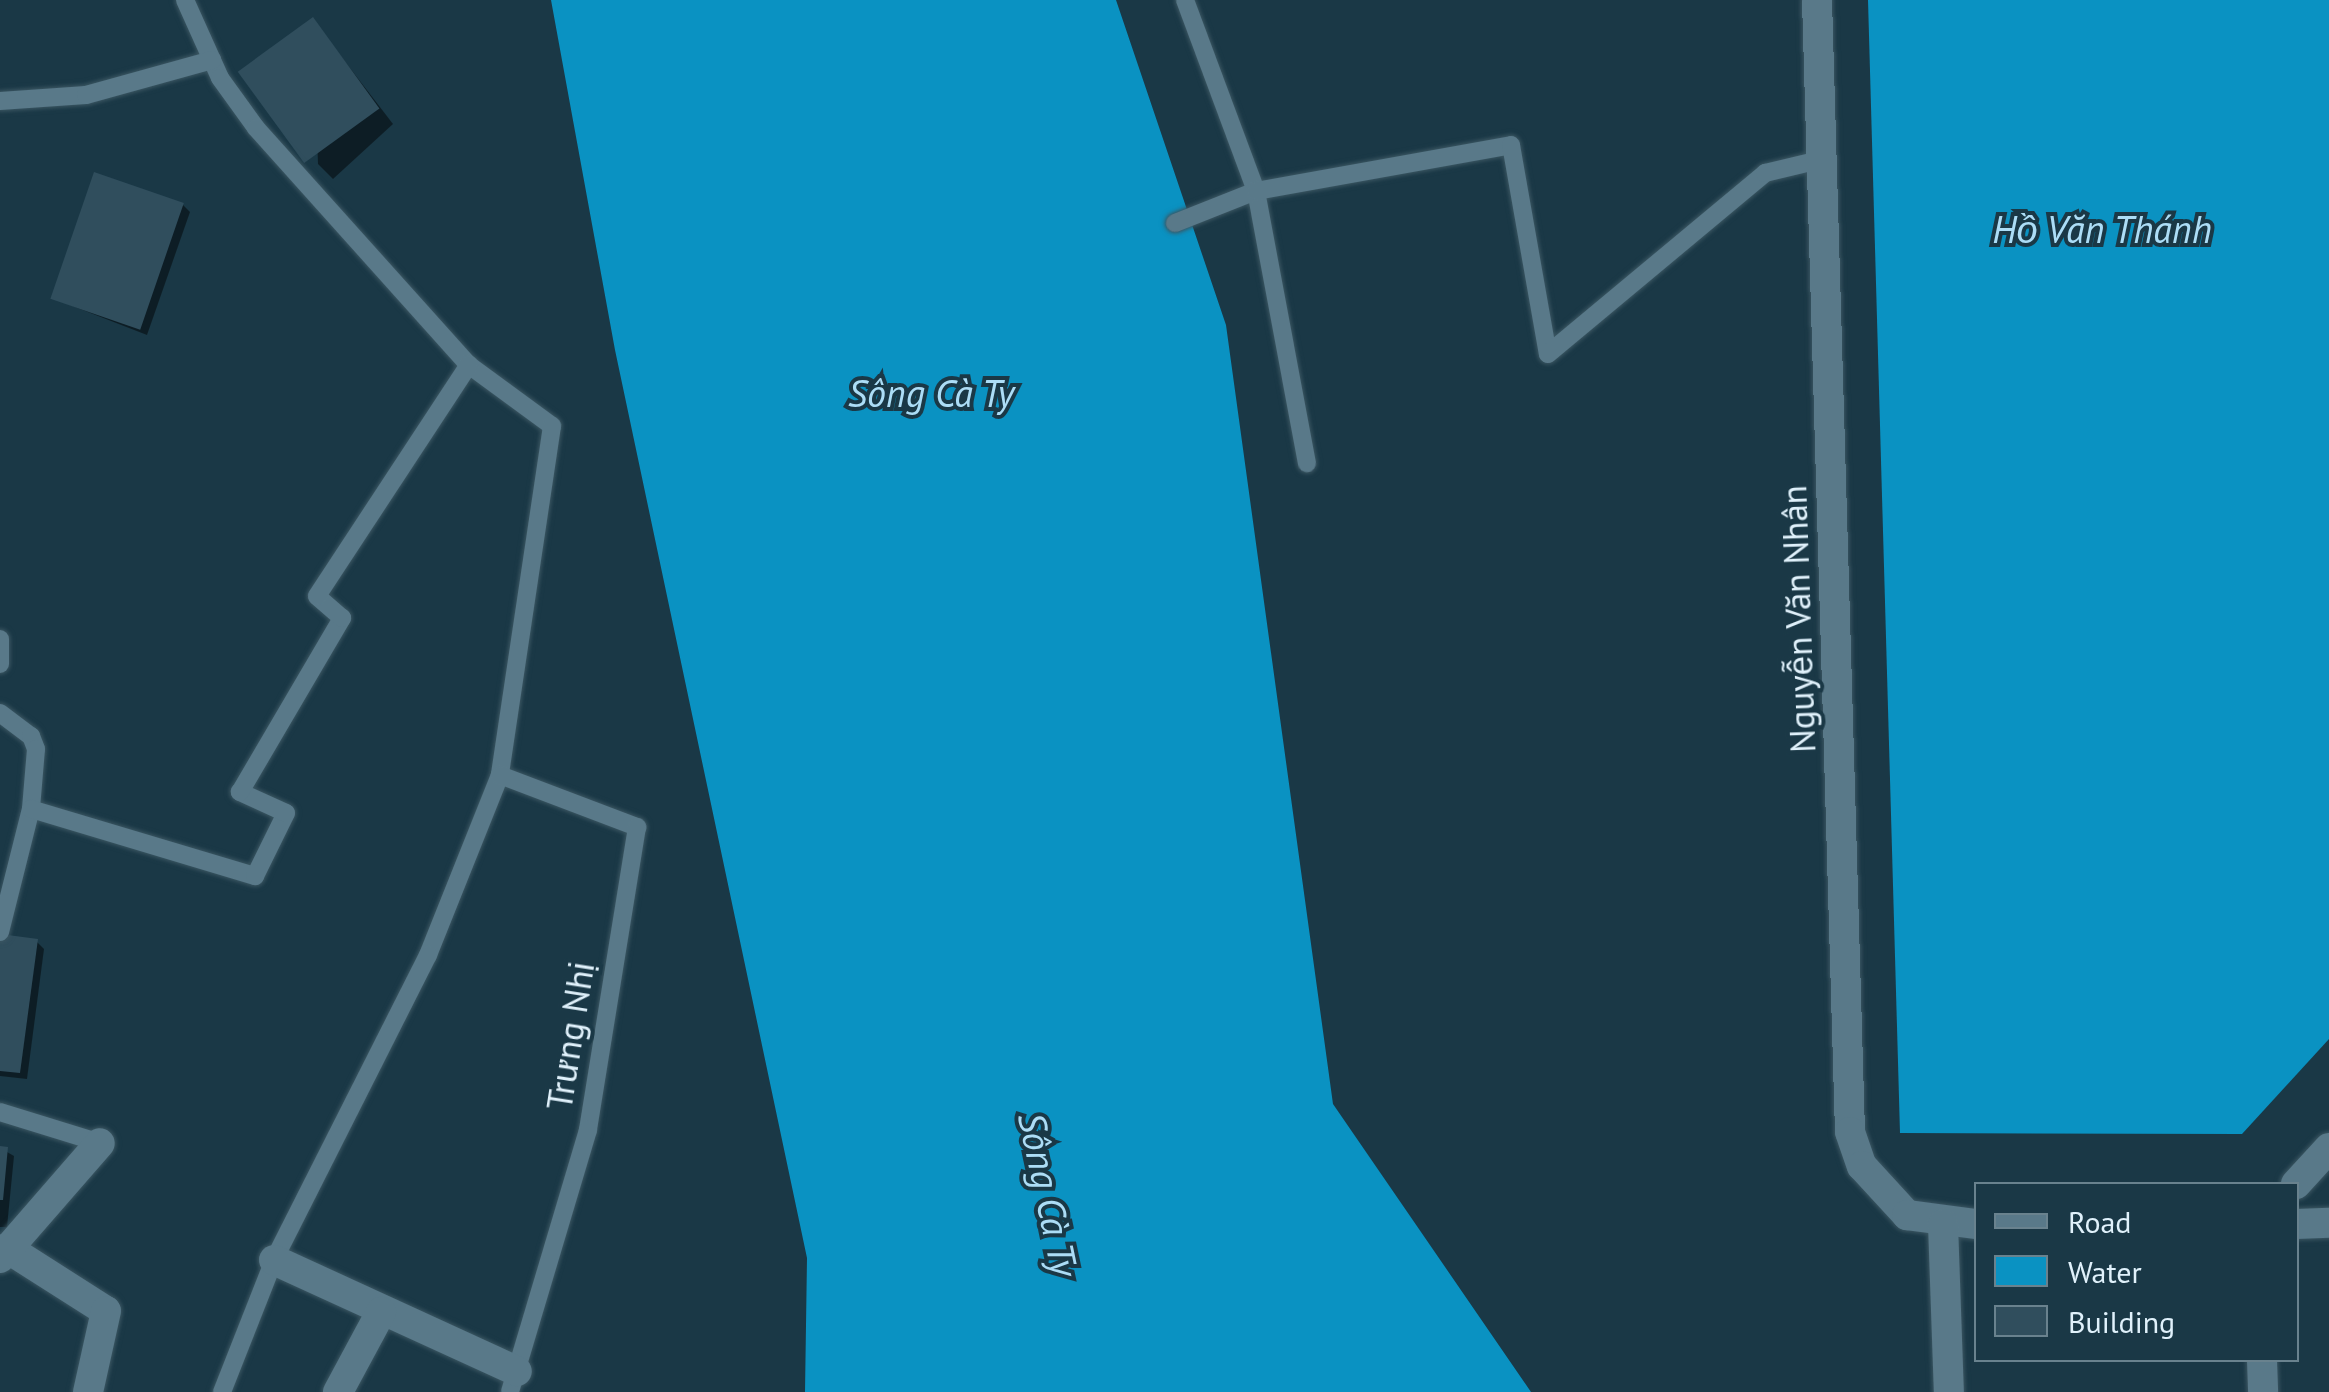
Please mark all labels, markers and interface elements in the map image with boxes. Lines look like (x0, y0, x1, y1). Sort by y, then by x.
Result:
water label: Hồ Văn Thánh (1991, 206, 2213, 252)
water label: Sông Cà Ty (847, 370, 1015, 416)
street label: Nguyễn Văn Nhân (1772, 484, 1824, 754)
street label: Trưng Nhị (538, 959, 602, 1113)
water label: Sông Cà Ty (1009, 1107, 1089, 1281)
legend (1974, 1182, 2299, 1362)
text: Road (2068, 1202, 2132, 1241)
text: Water (2068, 1252, 2142, 1291)
text: Building (2068, 1302, 2175, 1341)

